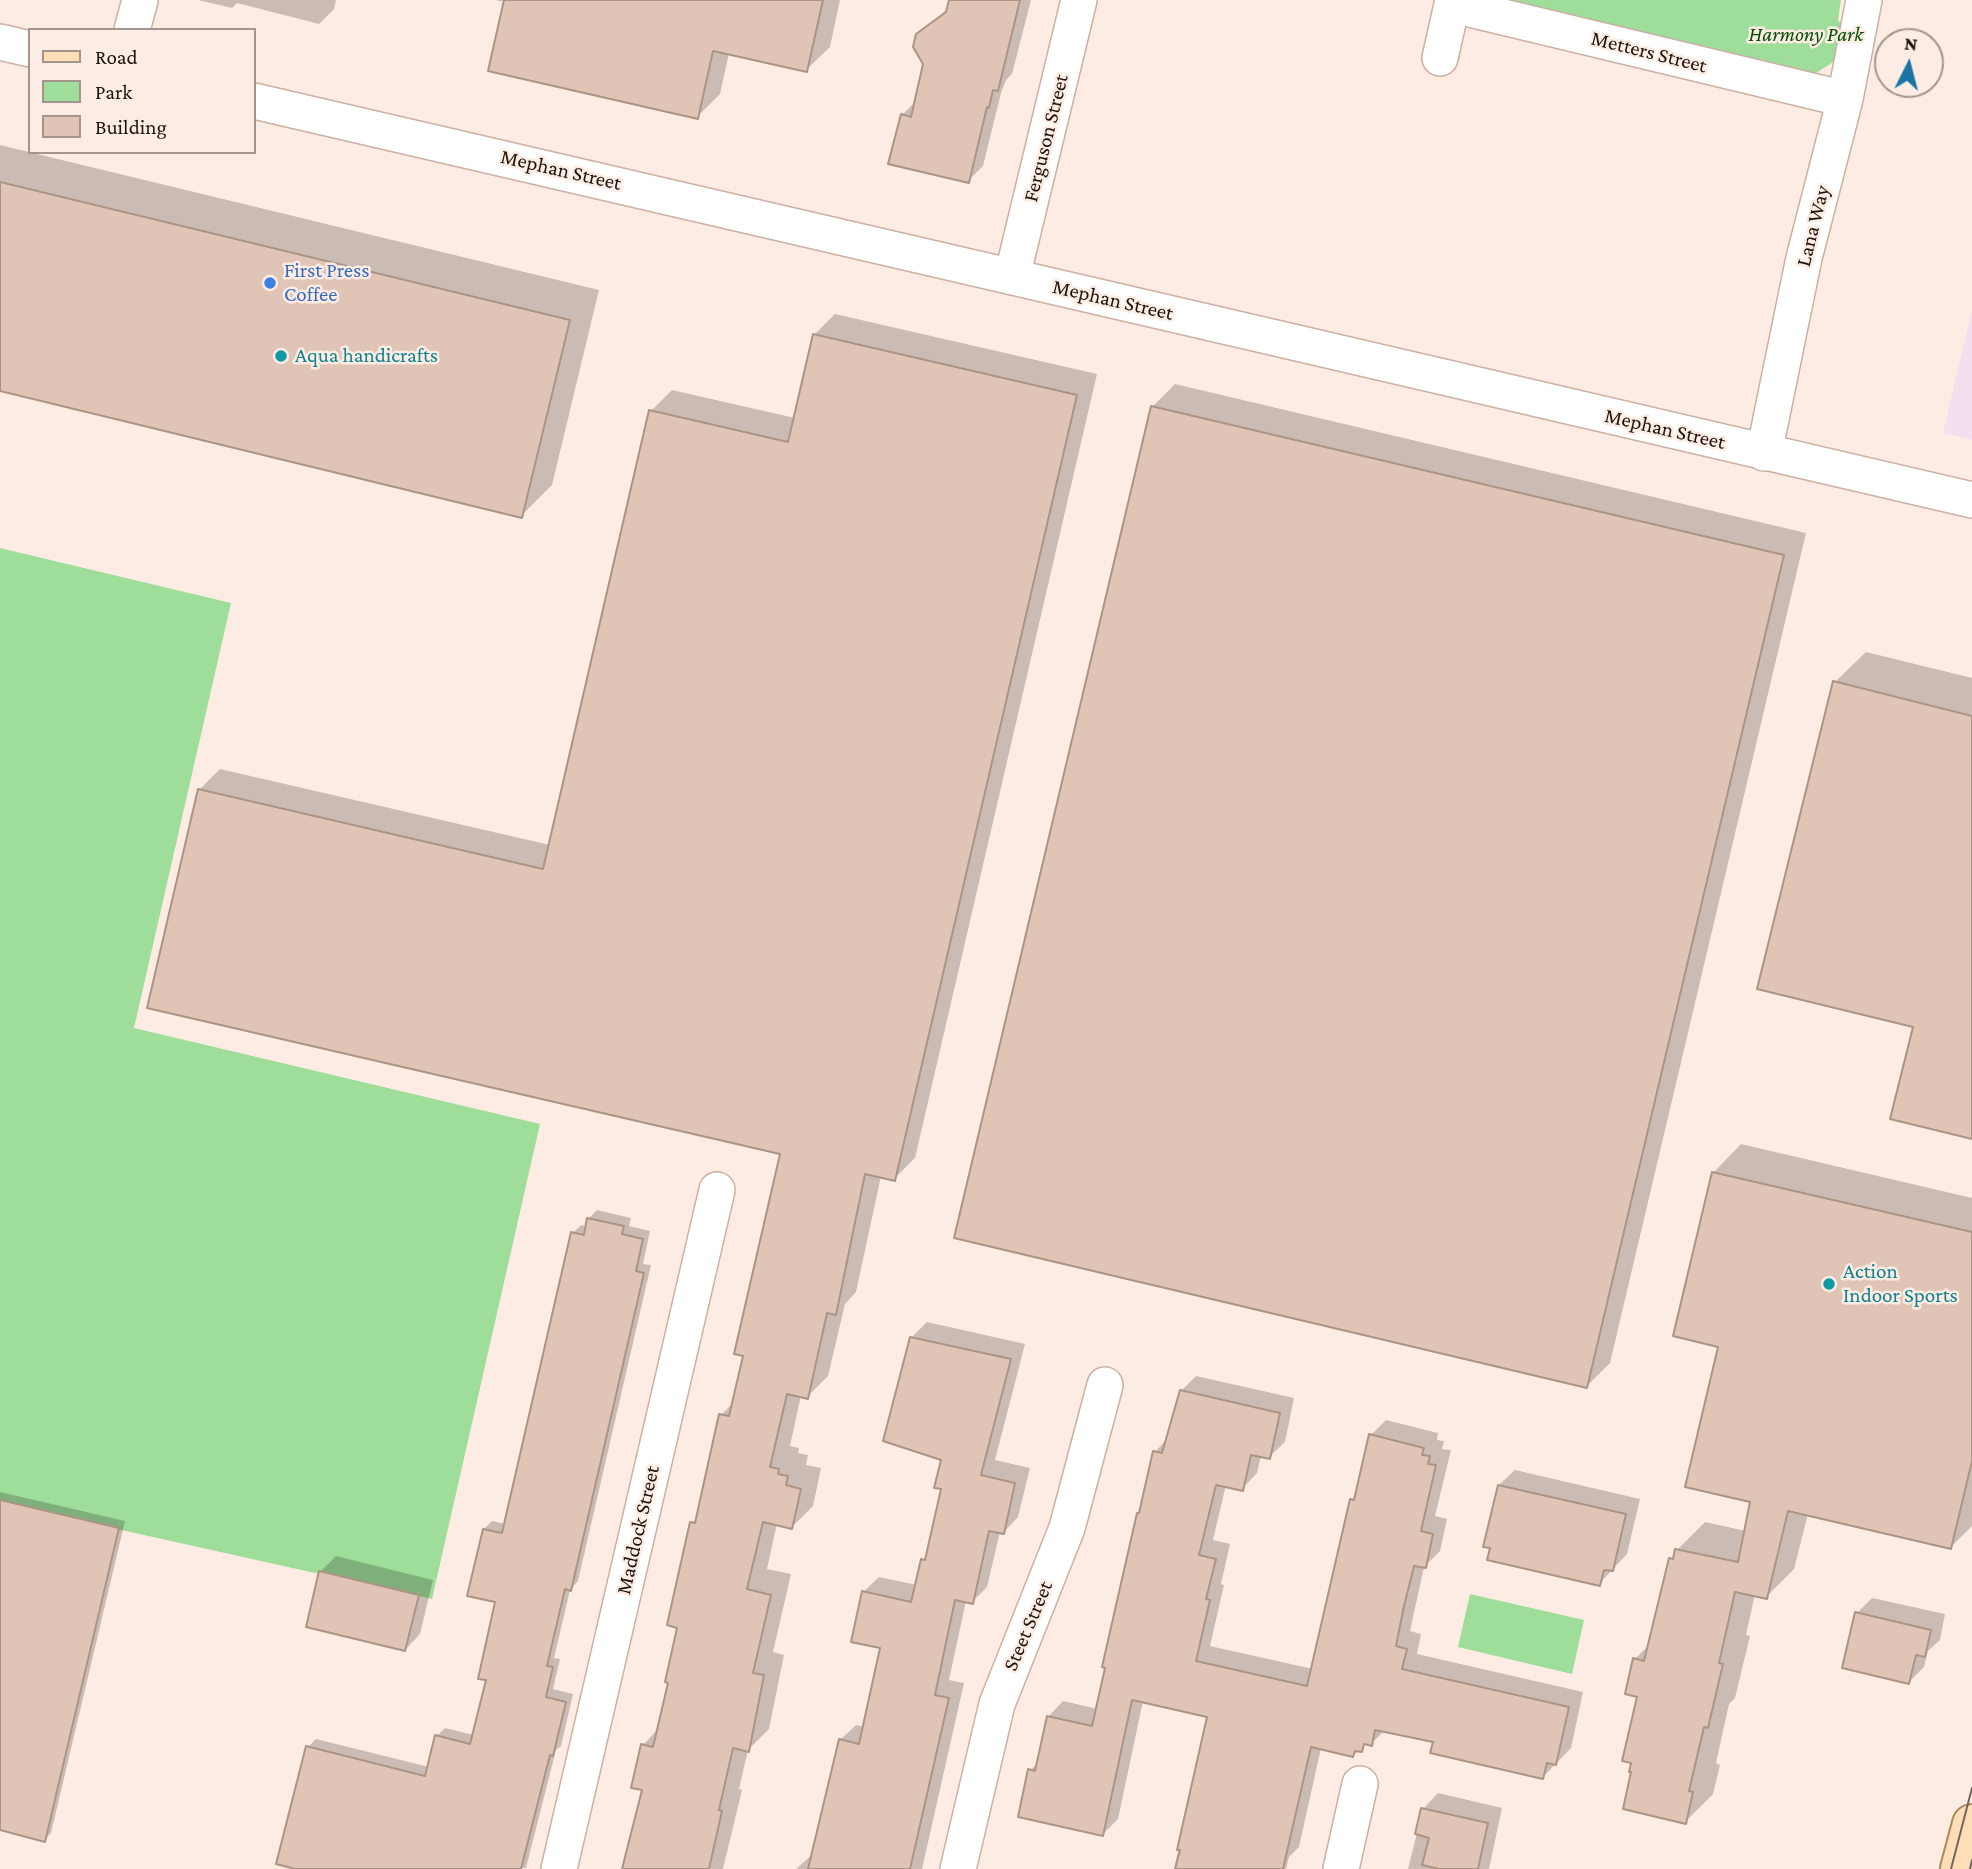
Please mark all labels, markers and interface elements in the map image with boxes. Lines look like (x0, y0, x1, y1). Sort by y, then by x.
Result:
park label: Harmony Park (1749, 22, 1863, 48)
street label: Metters Street (1589, 25, 1709, 79)
legend (28, 28, 256, 154)
north arrow (1874, 28, 1944, 98)
text: N (1903, 32, 1919, 55)
text: Road (95, 45, 138, 69)
street label: Ferguson Street (1018, 72, 1074, 204)
text: Park (95, 80, 132, 104)
text: Building (95, 115, 167, 139)
street label: Mephan Street (498, 144, 624, 196)
street label: Lana Way (1791, 183, 1835, 269)
place label: First Press Coffee (284, 258, 369, 308)
street label: Mephan Street (1050, 274, 1176, 326)
marker: First Press Coffee (262, 275, 278, 291)
place label: Aqua handicrafts (295, 343, 438, 369)
marker: Aqua handicrafts (273, 348, 289, 364)
street label: Mephan Street (1602, 403, 1728, 455)
place label: Action Indoor Sports (1843, 1259, 1958, 1309)
marker: Action Indoor Sports (1821, 1276, 1837, 1292)
street label: Maddock Street (611, 1463, 665, 1597)
street label: Steet Street (998, 1577, 1058, 1675)

